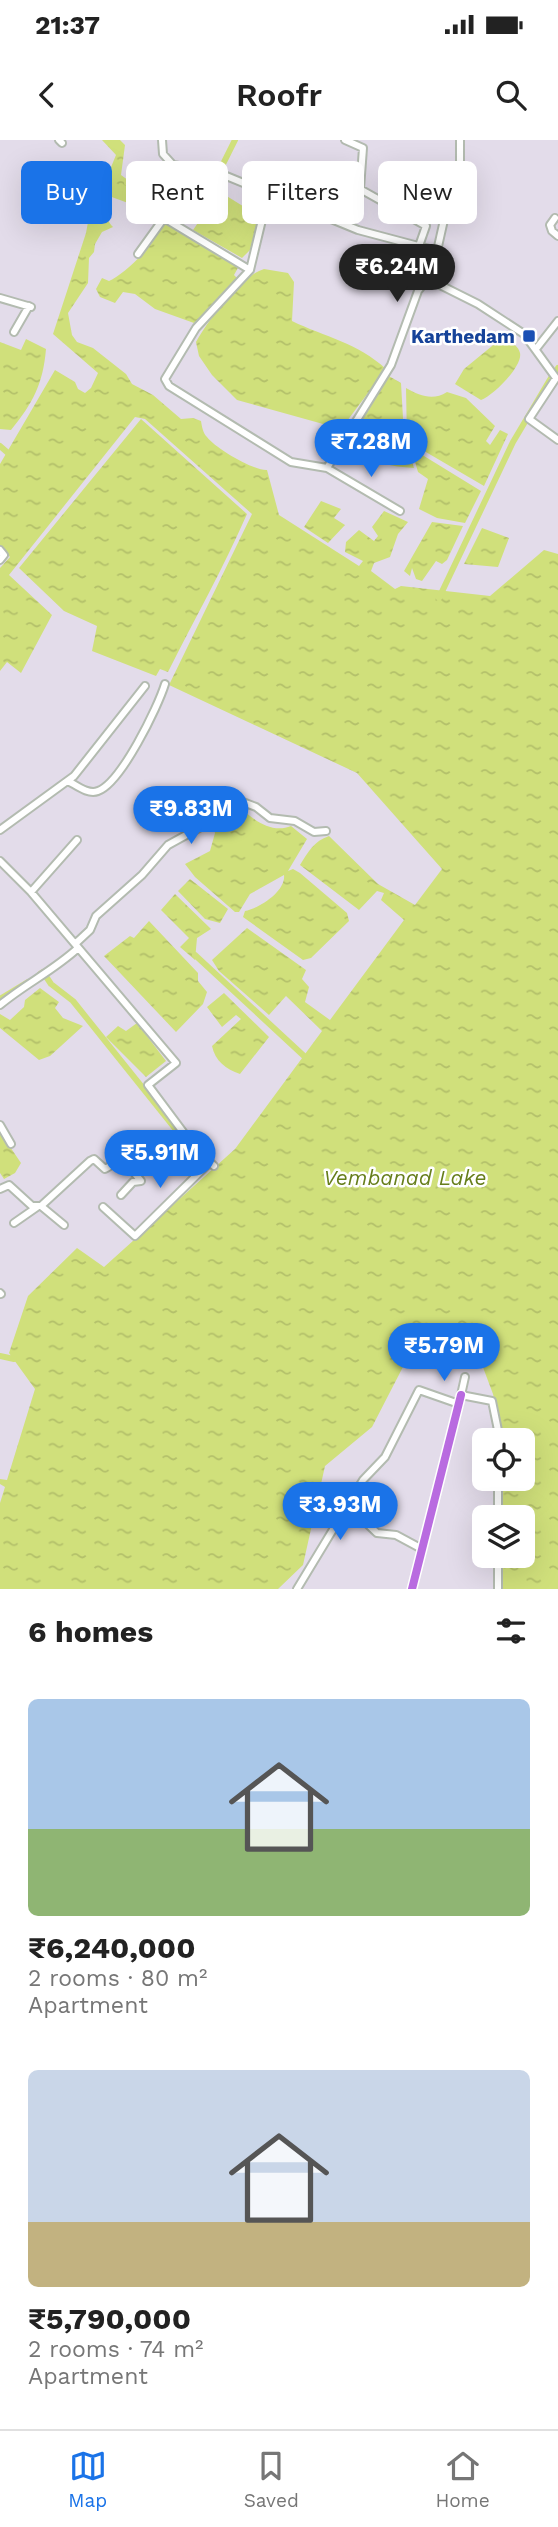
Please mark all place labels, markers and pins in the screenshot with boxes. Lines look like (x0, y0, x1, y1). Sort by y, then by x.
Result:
pin: ₹6.24M (340, 244, 454, 304)
place label: Karthedam (411, 325, 515, 348)
marker: Karthedam (521, 328, 537, 344)
pin: ₹7.28M (314, 420, 428, 479)
pin: ₹9.83M (134, 786, 248, 846)
pin: ₹5.91M (103, 1130, 217, 1190)
pin: ₹5.79M (387, 1324, 501, 1383)
pin: ₹3.93M (283, 1482, 397, 1542)

